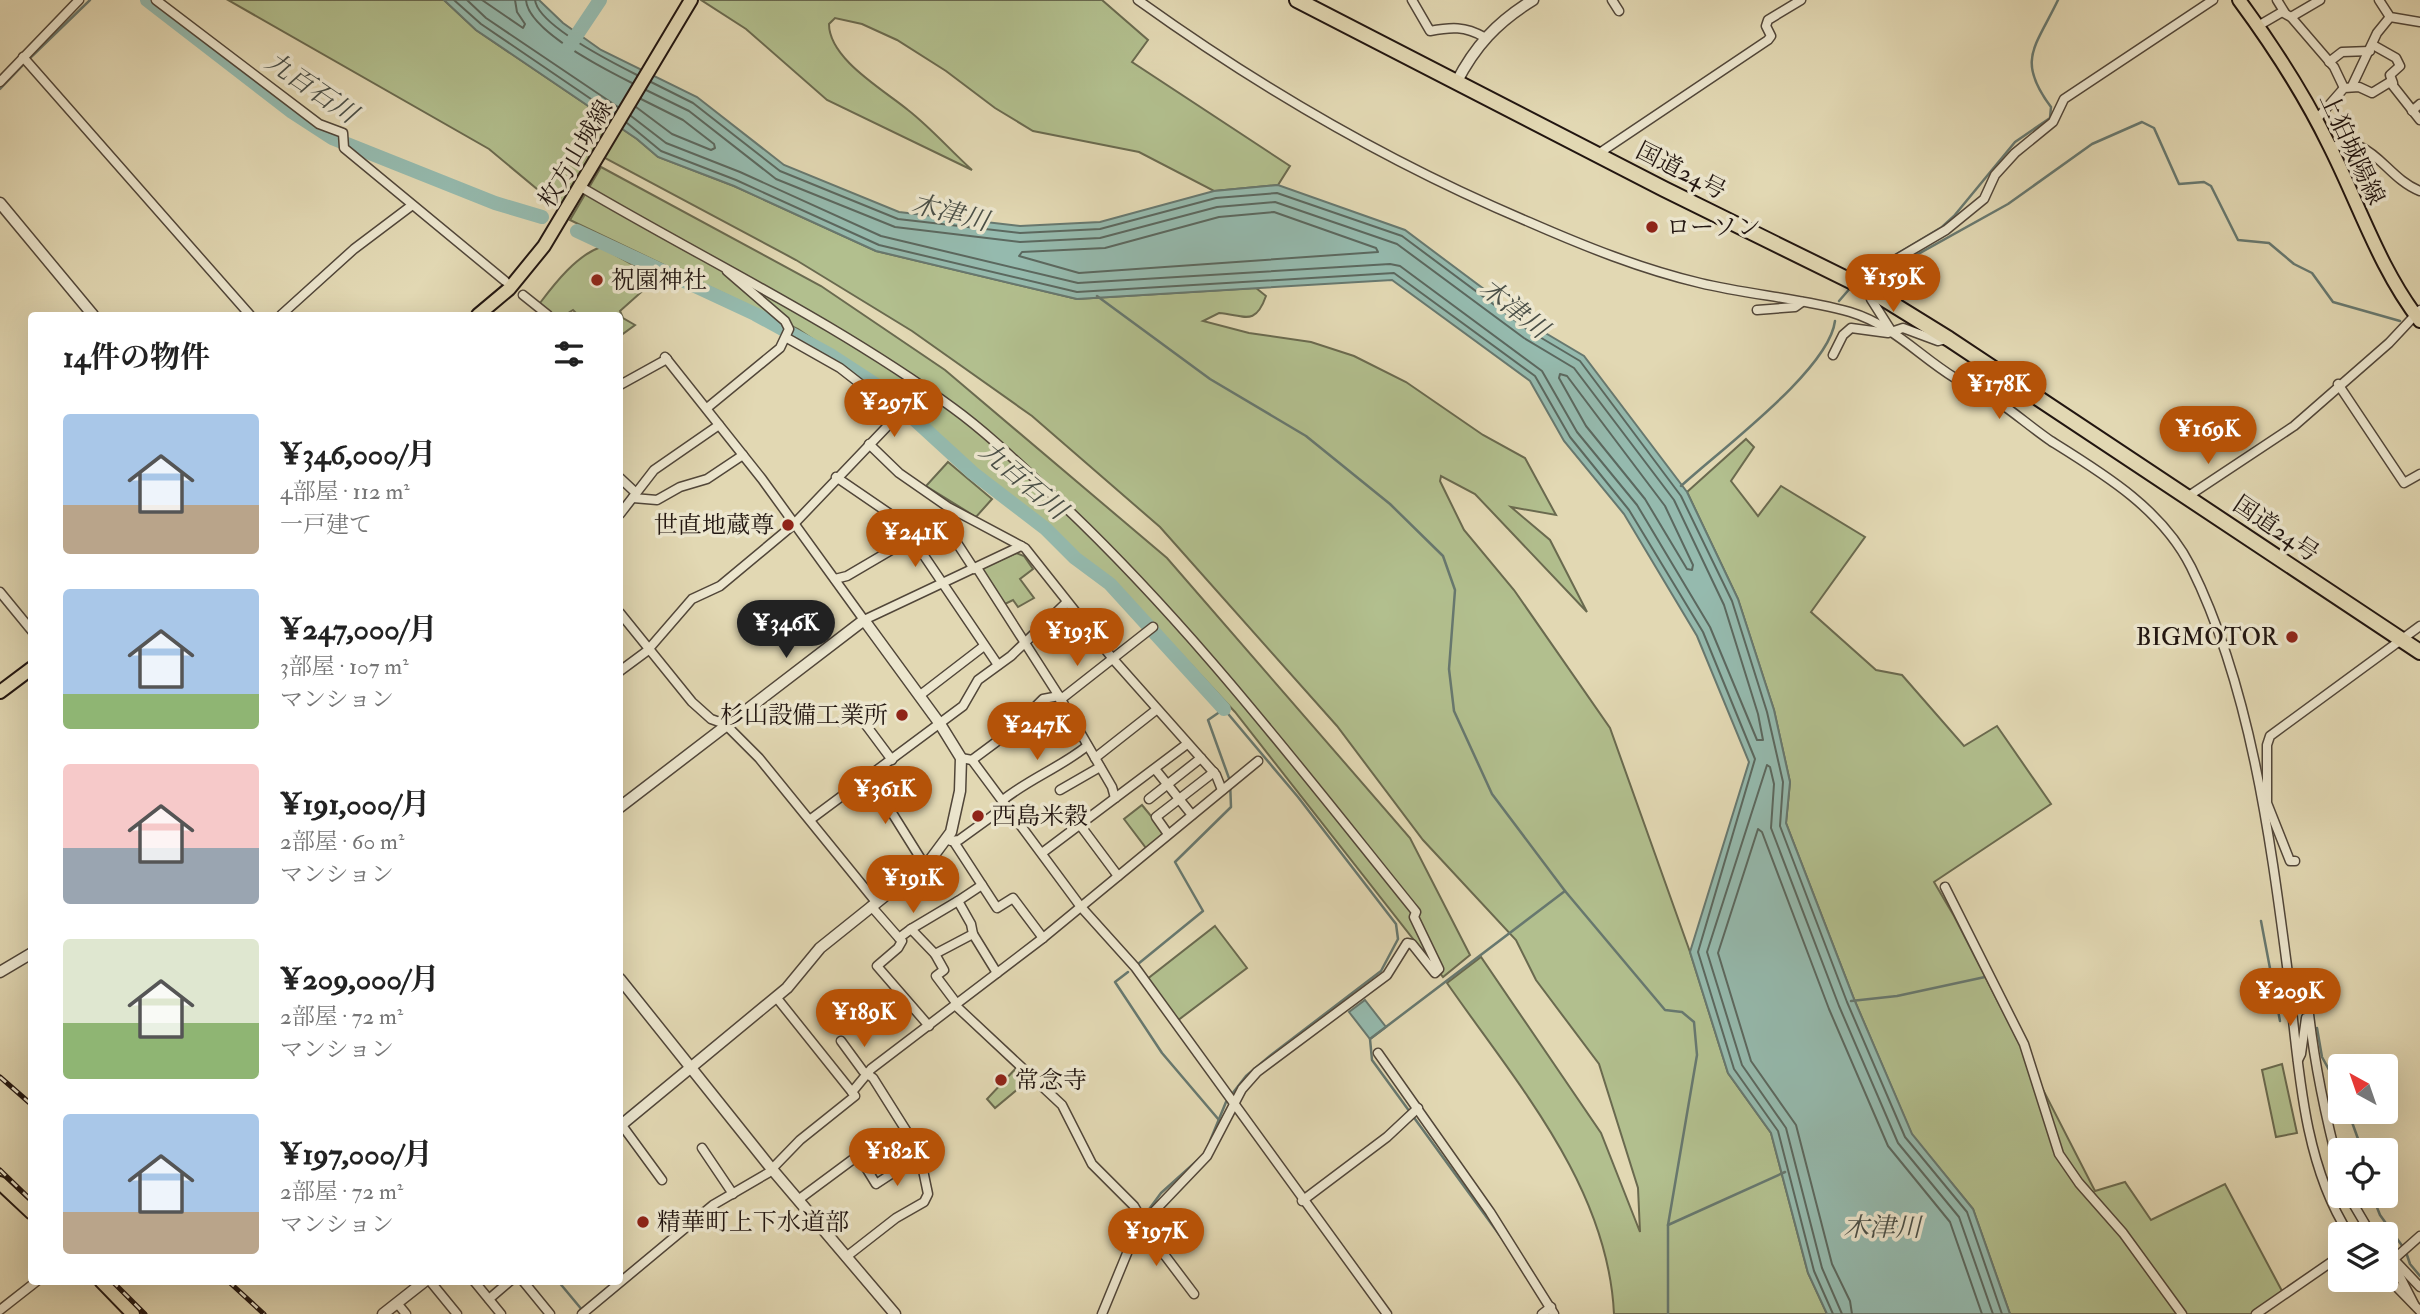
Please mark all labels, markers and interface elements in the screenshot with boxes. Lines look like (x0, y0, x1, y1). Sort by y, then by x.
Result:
water label: 九百石川 (259, 46, 366, 132)
street label: 上狛城陽線 (2313, 88, 2391, 210)
street label: 枚方山城線 (532, 95, 620, 213)
street label: 国道24号 (1631, 135, 1731, 207)
water label: 木津川 (908, 188, 995, 239)
place label: ローソン (1666, 212, 1761, 243)
marker: ローソン (1644, 219, 1660, 235)
pin: ¥159K (1844, 254, 1942, 314)
text: ¥159K (1861, 262, 1925, 291)
place label: 祝園神社 (611, 265, 707, 296)
marker: 祝園神社 (589, 272, 605, 288)
water label: 木津川 (1473, 272, 1557, 347)
icon: filters (550, 335, 588, 373)
text: 14件の物件 (63, 339, 210, 376)
pin: ¥178K (1950, 362, 2048, 421)
text: ¥178K (1968, 369, 2030, 398)
pin: ¥297K (845, 380, 943, 439)
text: ¥297K (860, 387, 928, 416)
pin: ¥169K (2159, 406, 2257, 466)
text: ¥169K (2176, 414, 2240, 443)
water label: 九百石川 (973, 435, 1075, 529)
text: ¥346,000/月 (280, 436, 436, 473)
icon: home (119, 442, 203, 526)
text: 4部屋 · 112 m² (280, 477, 410, 506)
street label: 国道24号 (2227, 489, 2325, 569)
text: 一戸建て (280, 510, 372, 539)
place label: 世直地蔵尊 (654, 510, 774, 541)
pin: ¥241K (866, 510, 964, 569)
marker: 世直地蔵尊 (780, 517, 796, 533)
text: ¥241K (882, 517, 948, 546)
pin: ¥346K (737, 600, 835, 660)
text: ¥346K (753, 608, 819, 637)
pin: ¥193K (1028, 608, 1126, 668)
text: ¥247,000/月 (280, 611, 438, 648)
text: ¥193K (1046, 616, 1108, 645)
icon: home (119, 617, 203, 701)
place label: BIGMOTOR (2136, 622, 2279, 653)
marker: BIGMOTOR (2284, 629, 2300, 645)
text: 3部屋 · 107 m² (280, 652, 409, 681)
text: マンション (280, 685, 394, 714)
place label: 杉山設備工業所 (720, 700, 888, 731)
pin: ¥247K (988, 702, 1086, 762)
marker: 杉山設備工業所 (894, 707, 910, 723)
text: ¥247K (1003, 710, 1071, 739)
pin: ¥361K (836, 766, 934, 826)
text: ¥361K (854, 774, 916, 803)
text: ¥191,000/月 (280, 786, 430, 823)
icon: home (119, 792, 203, 876)
place label: 西島米穀 (992, 801, 1088, 832)
marker: 西島米穀 (970, 808, 986, 824)
text: 2部屋 · 60 m² (280, 827, 404, 856)
pin: ¥191K (864, 856, 962, 915)
text: マンション (280, 860, 394, 889)
text: ¥191K (882, 863, 944, 892)
text: ¥209,000/月 (280, 961, 440, 998)
icon: home (119, 967, 203, 1051)
pin: ¥209K (2241, 968, 2339, 1028)
text: ¥209K (2256, 976, 2324, 1005)
pin: ¥189K (815, 990, 913, 1049)
text: ¥189K (832, 997, 896, 1026)
text: 2部屋 · 72 m² (280, 1002, 403, 1031)
text: マンション (280, 1035, 394, 1064)
north arrow (2328, 1054, 2398, 1124)
map controls (2328, 1054, 2398, 1292)
place label: 常念寺 (1015, 1065, 1087, 1096)
marker: 常念寺 (993, 1072, 1009, 1088)
pin: ¥182K (848, 1128, 946, 1188)
text: ¥197,000/月 (280, 1136, 433, 1173)
text: ¥182K (865, 1136, 929, 1165)
button: locate (2328, 1138, 2398, 1208)
icon: home (119, 1142, 203, 1226)
text: 2部屋 · 72 m² (280, 1177, 403, 1206)
place label: 精華町上下水道部 (657, 1207, 849, 1238)
pin: ¥197K (1107, 1208, 1205, 1268)
text: マンション (280, 1210, 394, 1239)
water label: 木津川 (1843, 1212, 1924, 1244)
marker: 精華町上下水道部 (635, 1214, 651, 1230)
text: ¥197K (1124, 1216, 1188, 1245)
button: layers (2328, 1222, 2398, 1292)

